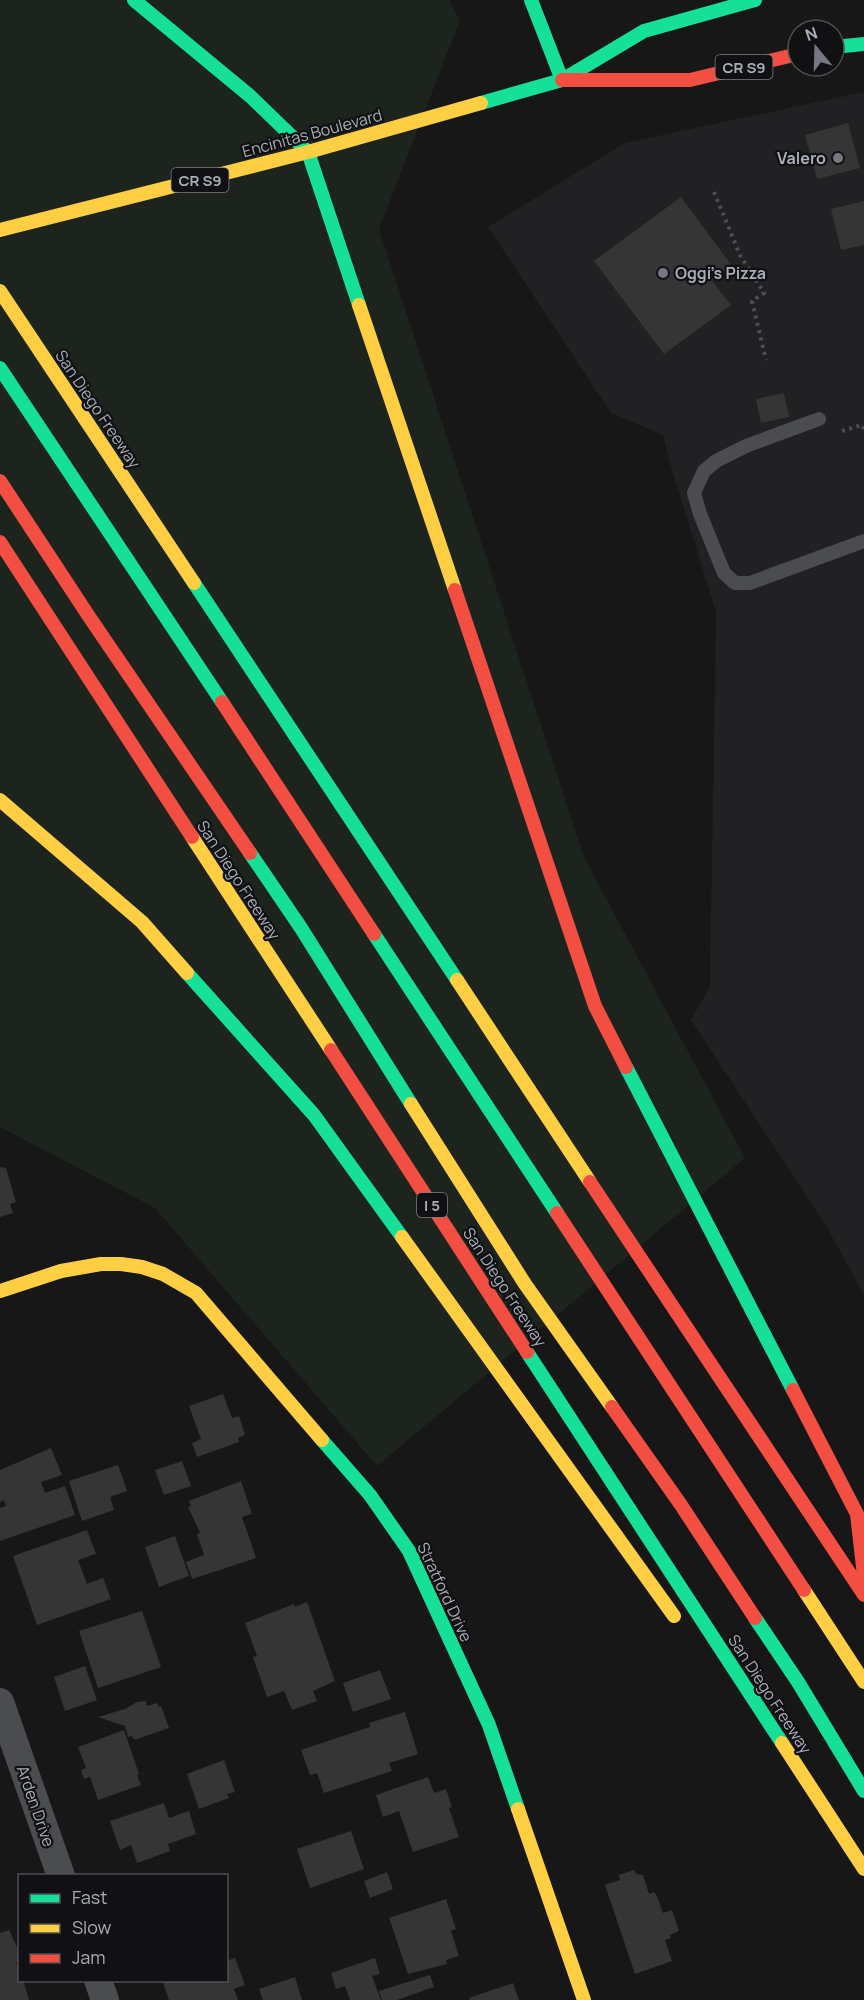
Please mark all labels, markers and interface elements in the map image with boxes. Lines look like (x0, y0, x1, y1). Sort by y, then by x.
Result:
north arrow (786, 18, 846, 78)
text: N (802, 22, 820, 46)
road number: CR S9 (716, 55, 772, 79)
street label: Encinitas Boulevard (239, 104, 385, 162)
place label: Valero (777, 147, 826, 169)
marker: Valero (831, 151, 845, 165)
road number: CR S9 (172, 168, 228, 192)
place label: Oggi's Pizza (675, 262, 766, 284)
marker: Oggi's Pizza (656, 266, 670, 280)
street label: San Diego Freeway (50, 346, 146, 473)
street label: San Diego Freeway (192, 816, 286, 944)
road number: I 5 (417, 1193, 447, 1217)
street label: San Diego Freeway (458, 1223, 552, 1351)
street label: Stratford Drive (412, 1539, 478, 1645)
street label: San Diego Freeway (723, 1630, 817, 1758)
street label: Arden Drive (12, 1762, 60, 1850)
legend (18, 1874, 228, 1982)
text: Fast (72, 1885, 107, 1909)
text: Slow (72, 1915, 112, 1939)
text: Jam (72, 1945, 106, 1969)

